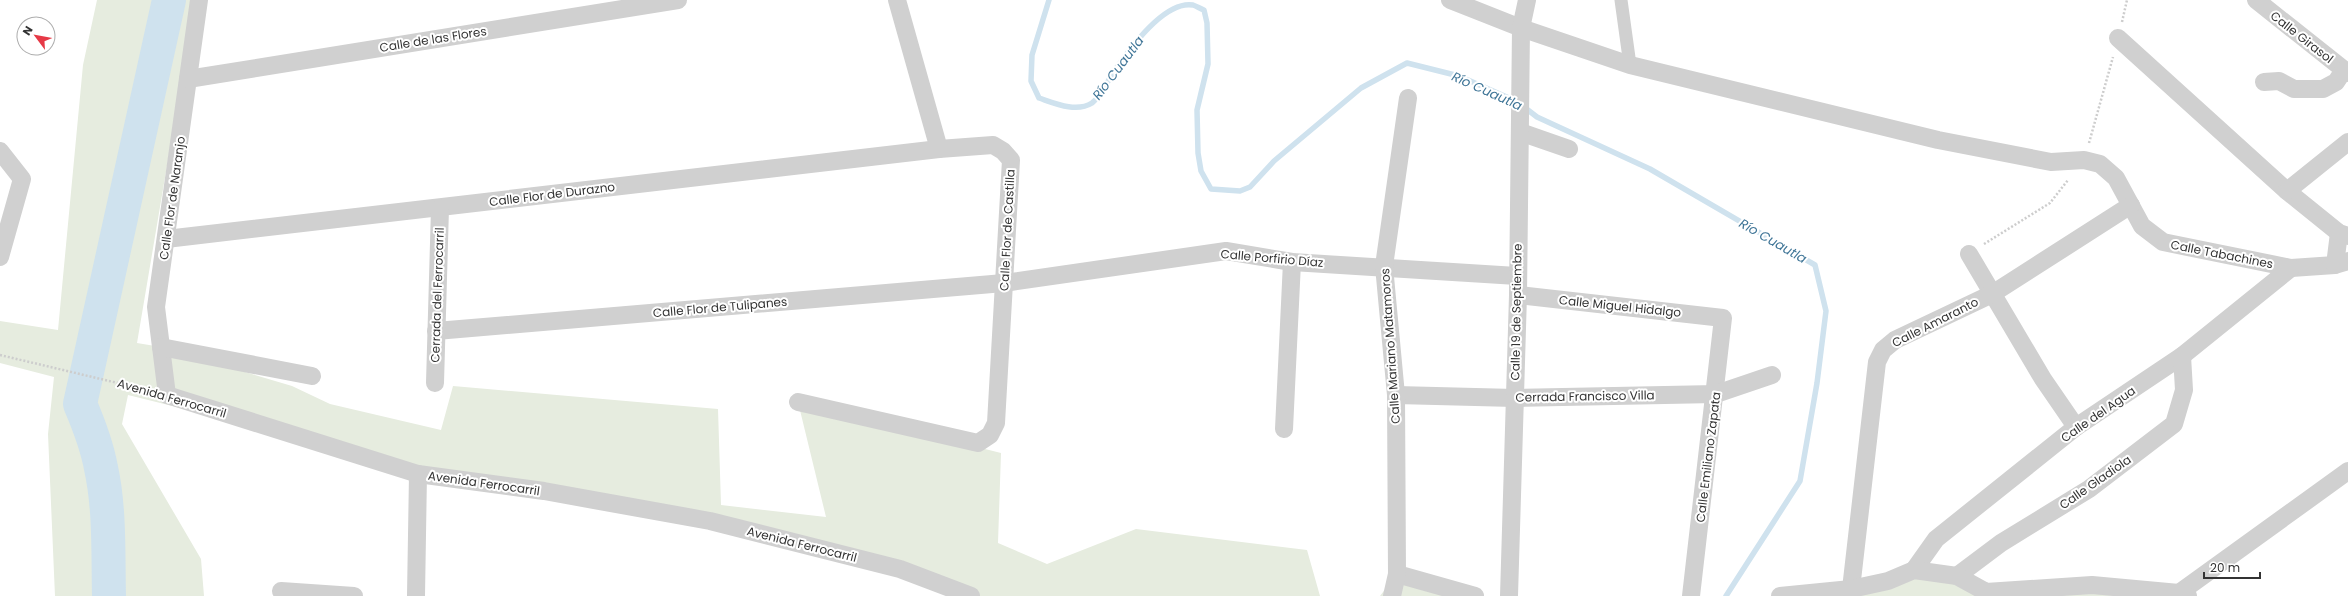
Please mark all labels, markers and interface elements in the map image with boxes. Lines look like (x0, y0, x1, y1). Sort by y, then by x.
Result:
street label: Calle Girasol (2267, 7, 2337, 67)
north arrow (16, 16, 56, 56)
street label: Calle de las Flores (378, 22, 488, 56)
text: N (19, 23, 36, 38)
water label: Río Cuautla (1088, 32, 1148, 104)
water label: Río Cuautla (1449, 67, 1526, 115)
street label: Calle Flor de Naranjo (155, 135, 189, 261)
street label: Calle Flor de Castilla (995, 169, 1019, 291)
street label: Calle Flor de Durazno (488, 178, 616, 210)
water label: Río Cuautla (1736, 214, 1811, 268)
street label: Cerrada del Ferrocarril (426, 227, 448, 363)
street label: Calle Tabachines (2169, 236, 2275, 272)
street label: Calle 19 de Septiembre (1506, 243, 1526, 381)
street label: Calle Porfirio Díaz (1220, 245, 1324, 271)
street label: Calle Mariano Matamoros (1376, 268, 1404, 424)
street label: Calle Miguel Hidalgo (1558, 291, 1682, 321)
street label: Calle Flor de Tulipanes (652, 293, 788, 321)
street label: Calle Amaranto (1889, 293, 1981, 351)
street label: Avenida Ferrocarril (115, 374, 229, 422)
street label: Calle del Agua (2057, 382, 2139, 446)
street label: Cerrada Francisco Villa (1515, 386, 1655, 406)
street label: Calle Emiliano Zapata (1692, 391, 1724, 523)
street label: Calle Gladiola (2056, 451, 2134, 513)
street label: Avenida Ferrocarril (427, 467, 541, 499)
street label: Avenida Ferrocarril (745, 522, 859, 566)
scale bar (2204, 554, 2260, 580)
text: 20 m (2210, 559, 2240, 576)

